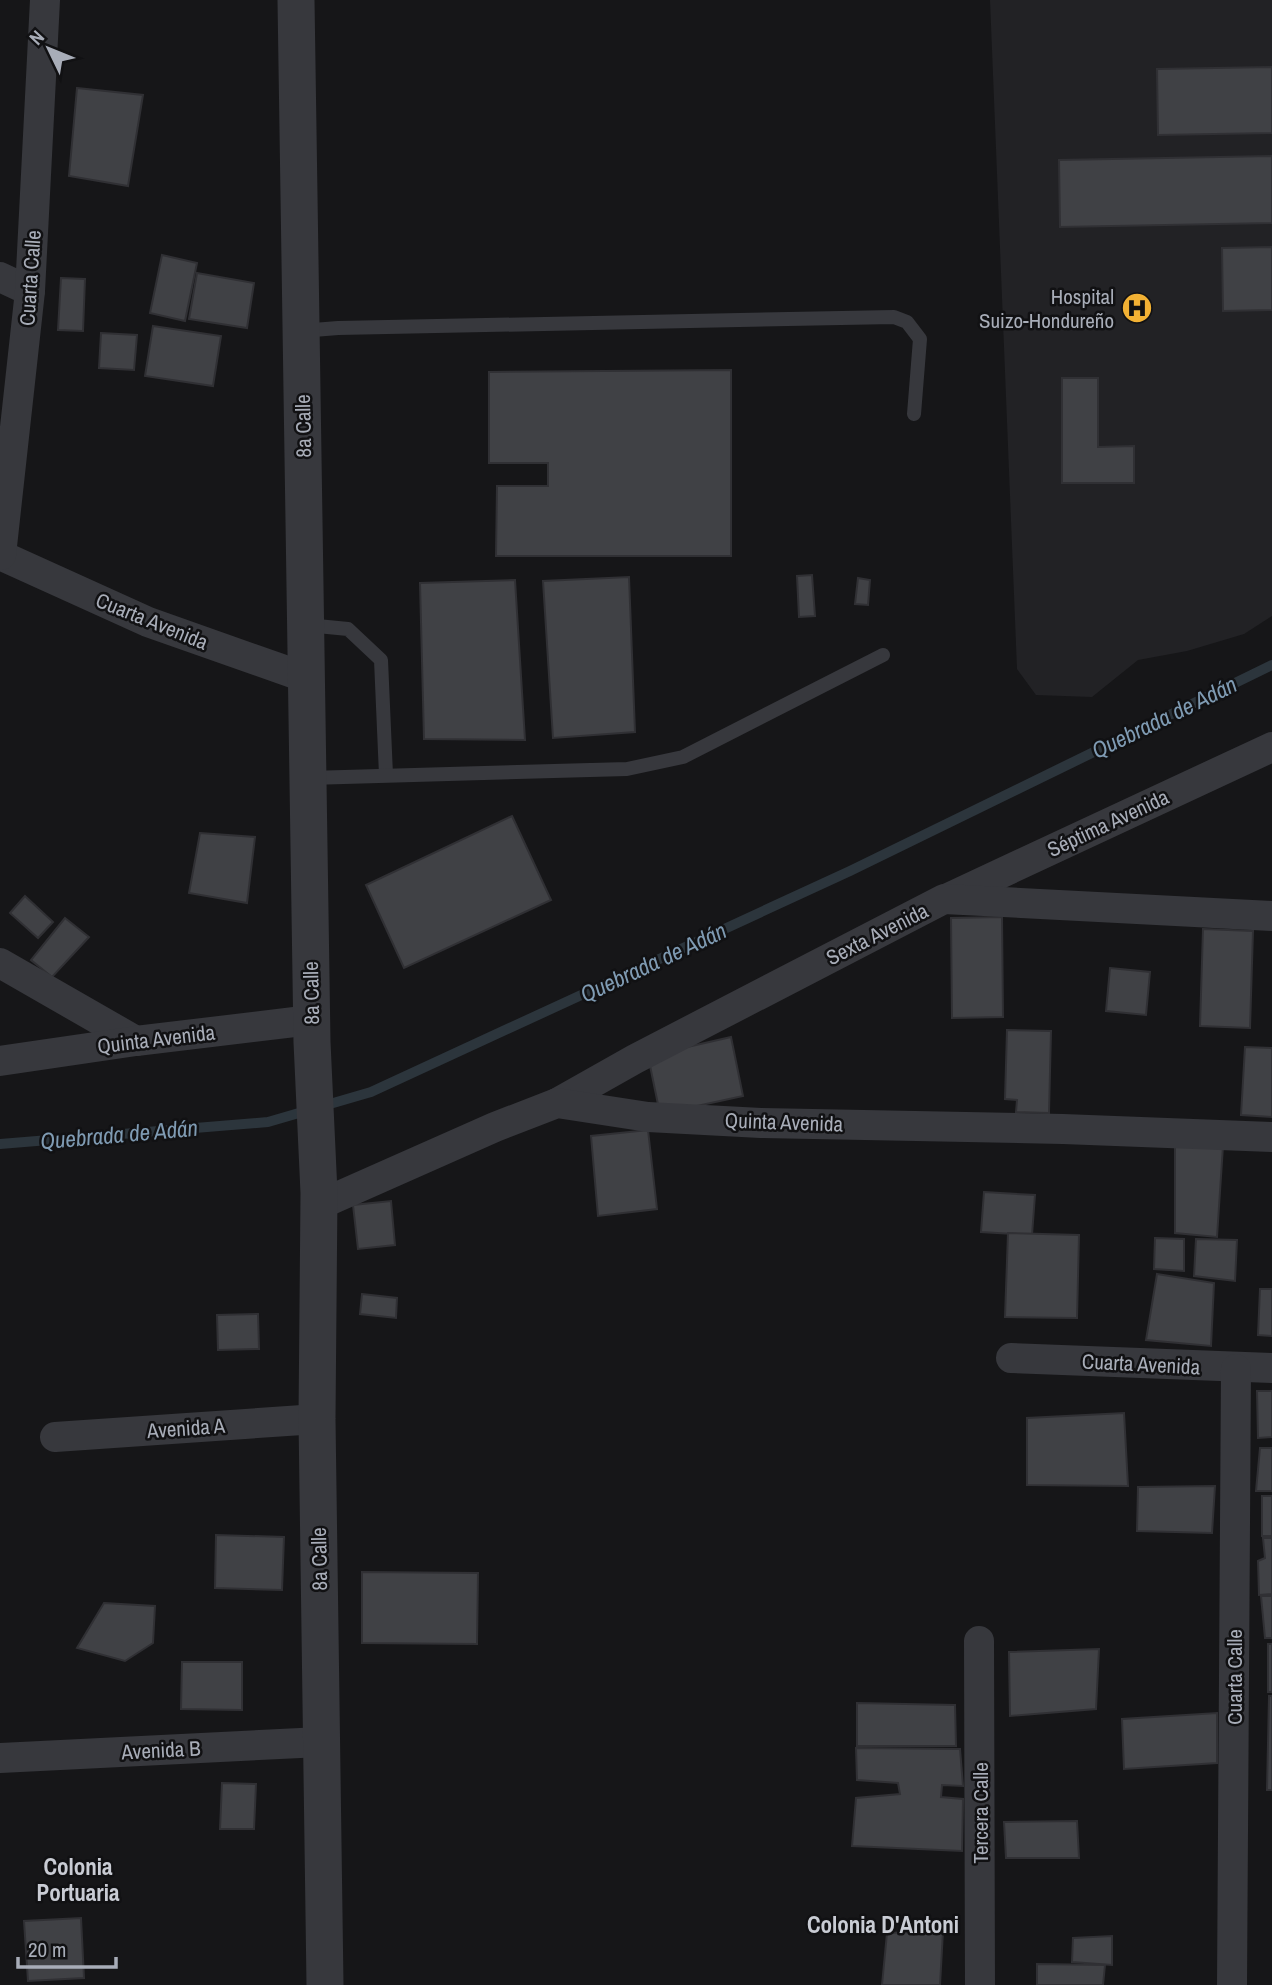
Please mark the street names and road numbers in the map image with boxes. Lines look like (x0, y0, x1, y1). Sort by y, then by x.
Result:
street label: Cuarta Calle (12, 229, 48, 327)
street label: 8a Calle (288, 394, 318, 458)
street label: Cuarta Avenida (92, 585, 213, 657)
street label: Séptima Avenida (1043, 782, 1174, 864)
street label: Sexta Avenida (821, 896, 933, 972)
street label: 8a Calle (296, 961, 326, 1025)
street label: Quinta Avenida (95, 1017, 217, 1061)
street label: Quinta Avenida (724, 1105, 844, 1139)
street label: Cuarta Avenida (1081, 1346, 1201, 1382)
street label: Avenida A (145, 1411, 227, 1445)
street label: 8a Calle (304, 1527, 334, 1591)
street label: Cuarta Calle (1220, 1629, 1249, 1725)
street label: Avenida B (120, 1733, 201, 1767)
street label: Tercera Calle (966, 1762, 995, 1864)

